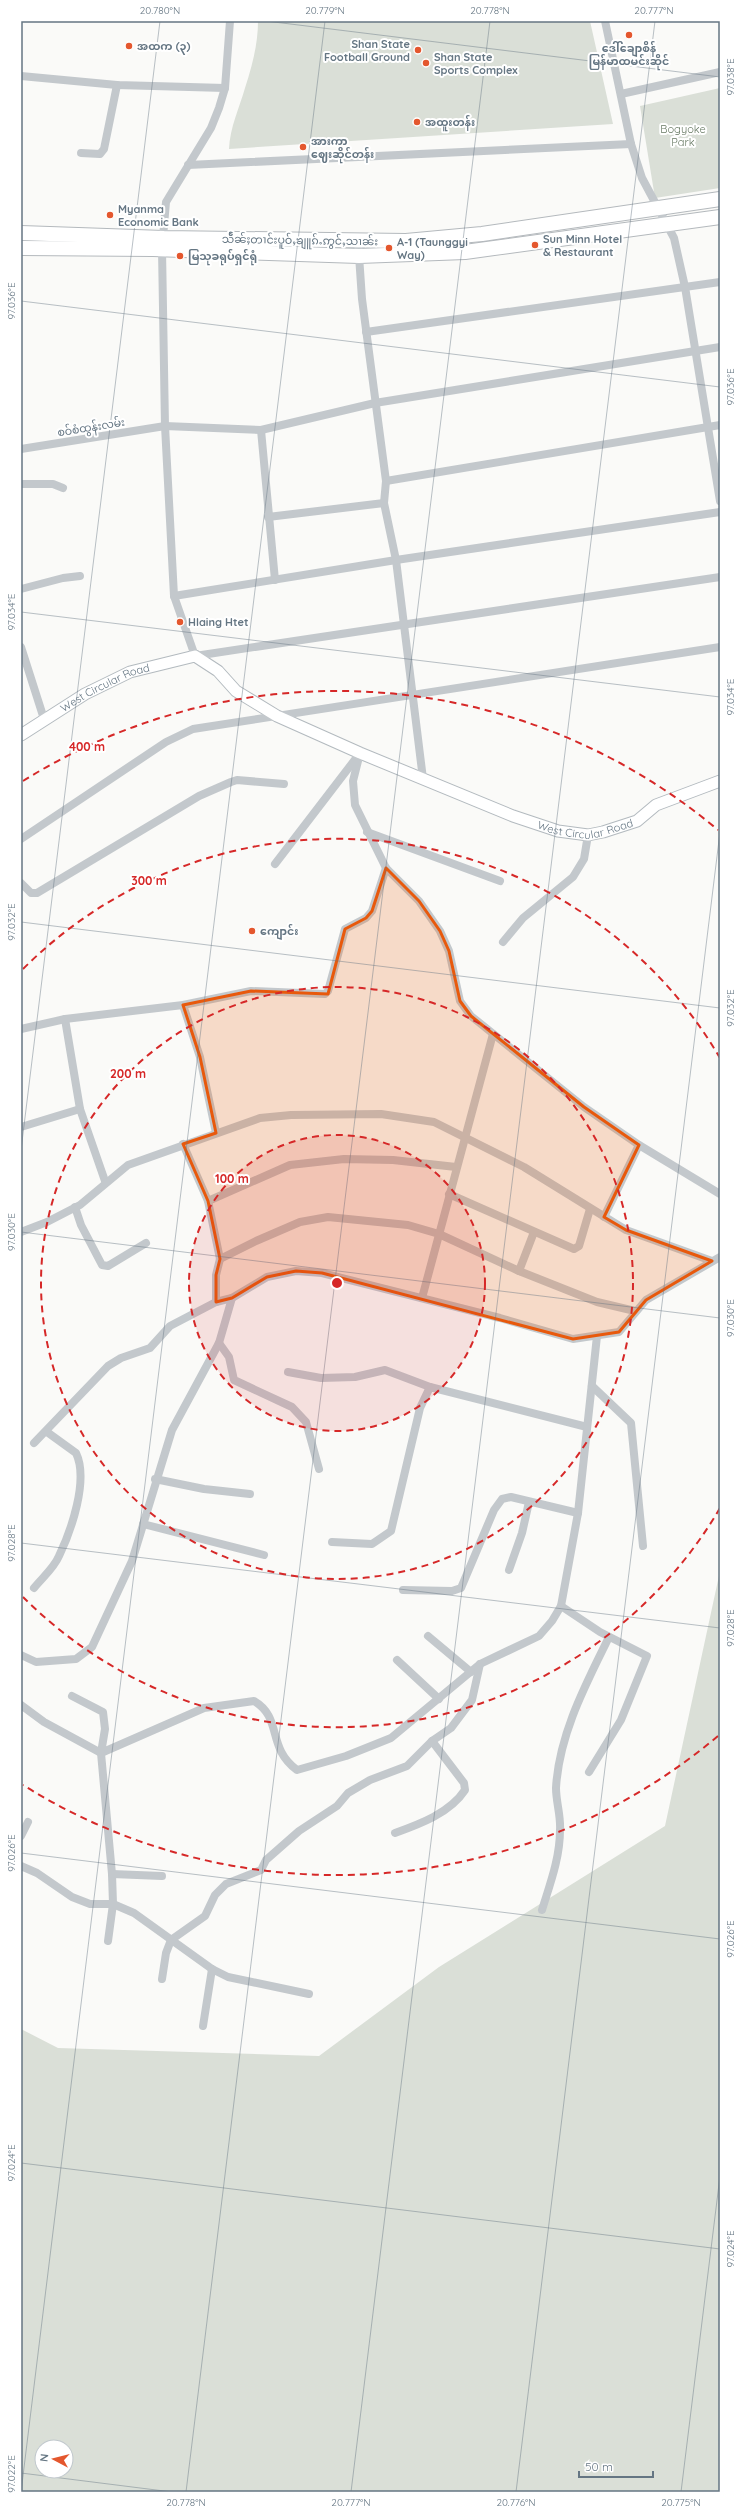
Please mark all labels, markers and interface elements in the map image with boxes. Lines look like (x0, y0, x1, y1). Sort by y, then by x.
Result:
text: 20.780°N (140, 4, 180, 17)
text: 20.779°N (305, 4, 345, 17)
text: 20.778°N (470, 4, 510, 17)
text: 20.777°N (634, 4, 674, 17)
marker: ဒေါ်ချောစိန် မြန်မာထမင်းဆိုင် (624, 30, 634, 40)
place label: Shan State Football Ground (324, 37, 411, 64)
place label: အထက (၃) (137, 39, 190, 55)
marker: အထက (၃) (124, 41, 134, 51)
place label: ဒေါ်ချောစိန် မြန်မာထမင်းဆိုင် (589, 41, 669, 71)
marker: Shan State Football Ground (413, 45, 423, 55)
place label: Shan State Sports Complex (434, 50, 518, 77)
marker: Shan State Sports Complex (421, 58, 431, 68)
text: 97.038°E (724, 58, 737, 96)
place label: အထူးတန်း (425, 115, 475, 132)
marker: အထူးတန်း (412, 117, 422, 127)
park label: Bogyoke Park (660, 122, 706, 149)
place label: အားကာ ဈေးဆိုင်တန်း (311, 134, 374, 164)
marker: အားကာ ဈေးဆိုင်တန်း (298, 142, 308, 152)
place label: Myanma Economic Bank (118, 202, 199, 229)
marker: Myanma Economic Bank (105, 210, 115, 220)
street label: သဵႅၼ်ႈတၢင်းပူဝ်ႇၶျူၵ်ႉဢွင်ႇသၢၼ်း (222, 232, 378, 250)
place label: Sun Minn Hotel & Restaurant (543, 232, 622, 259)
place label: A-1 (Taunggyi Way) (397, 235, 468, 262)
marker: Sun Minn Hotel & Restaurant (530, 240, 540, 250)
marker: A-1 (Taunggyi Way) (384, 243, 394, 253)
place label: မြသုခရုပ်ရှင်ရုံ (188, 249, 257, 266)
marker: မြသုခရုပ်ရှင်ရုံ (175, 251, 185, 261)
text: 97.036°E (5, 282, 18, 320)
text: 97.036°E (724, 368, 737, 406)
street label: စဝ်စံထွန်းလမ်း (56, 415, 126, 441)
text: 97.034°E (5, 593, 18, 631)
place label: Hlaing Htet (188, 615, 248, 629)
marker: Hlaing Htet (175, 617, 185, 627)
street label: West Circular Road (58, 660, 151, 715)
text: 97.034°E (724, 678, 737, 716)
text: 400 m (69, 739, 105, 754)
street label: West Circular Road (536, 816, 635, 842)
text: 300 m (131, 873, 167, 888)
text: 97.032°E (5, 903, 18, 941)
place label: ကျောင်း (260, 924, 299, 940)
marker: ကျောင်း (247, 926, 257, 936)
text: 97.032°E (724, 989, 737, 1027)
text: 200 m (110, 1066, 146, 1081)
text: 100 m (215, 1171, 249, 1186)
text: 97.030°E (5, 1213, 18, 1251)
centre of rings (330, 1276, 344, 1290)
text: 97.030°E (724, 1299, 737, 1337)
text: 97.028°E (5, 1524, 18, 1562)
text: 97.028°E (724, 1609, 737, 1647)
text: 97.026°E (5, 1834, 18, 1872)
text: 97.026°E (724, 1920, 737, 1958)
text: 97.024°E (5, 2144, 18, 2182)
text: 97.024°E (724, 2230, 737, 2268)
north arrow (34, 2439, 74, 2479)
text: N (37, 2453, 52, 2463)
scale bar (579, 2453, 653, 2479)
text: 97.022°E (5, 2455, 18, 2493)
text: 50 m (585, 2459, 613, 2474)
text: 20.778°N (166, 2496, 206, 2509)
text: 20.777°N (331, 2496, 371, 2509)
text: 20.776°N (496, 2496, 536, 2509)
text: 20.775°N (661, 2496, 701, 2509)

